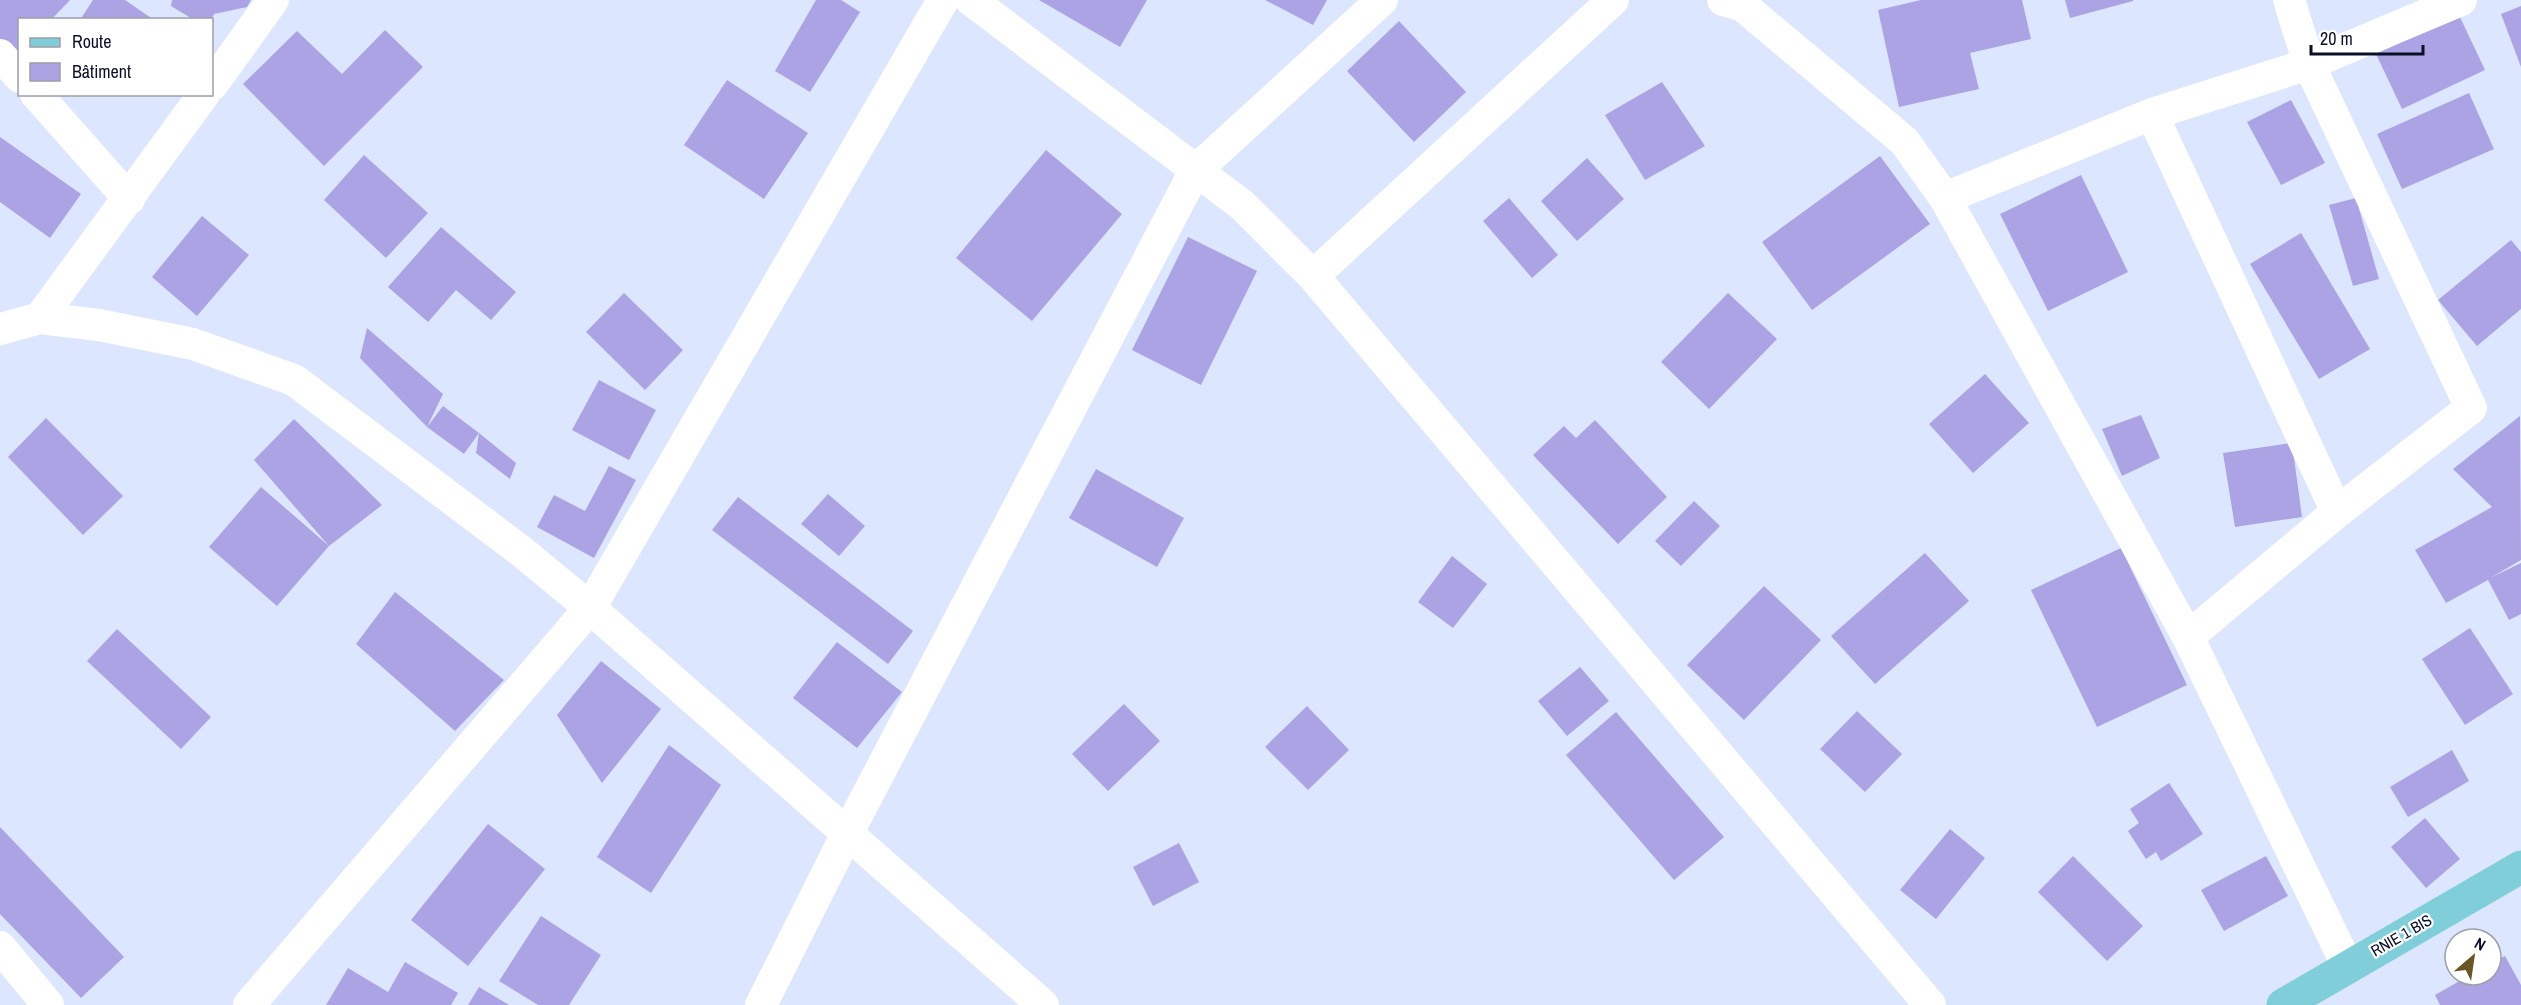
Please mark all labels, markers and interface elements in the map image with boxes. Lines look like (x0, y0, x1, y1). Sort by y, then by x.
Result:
legend (18, 18, 213, 96)
scale bar (2311, 18, 2424, 56)
text: 20 m (2320, 26, 2353, 51)
text: Route (72, 29, 111, 54)
text: Bâtiment (72, 59, 131, 84)
street label: RNIE 1 BIS (2366, 909, 2436, 961)
north arrow (2443, 927, 2503, 987)
text: N (2471, 932, 2490, 956)

